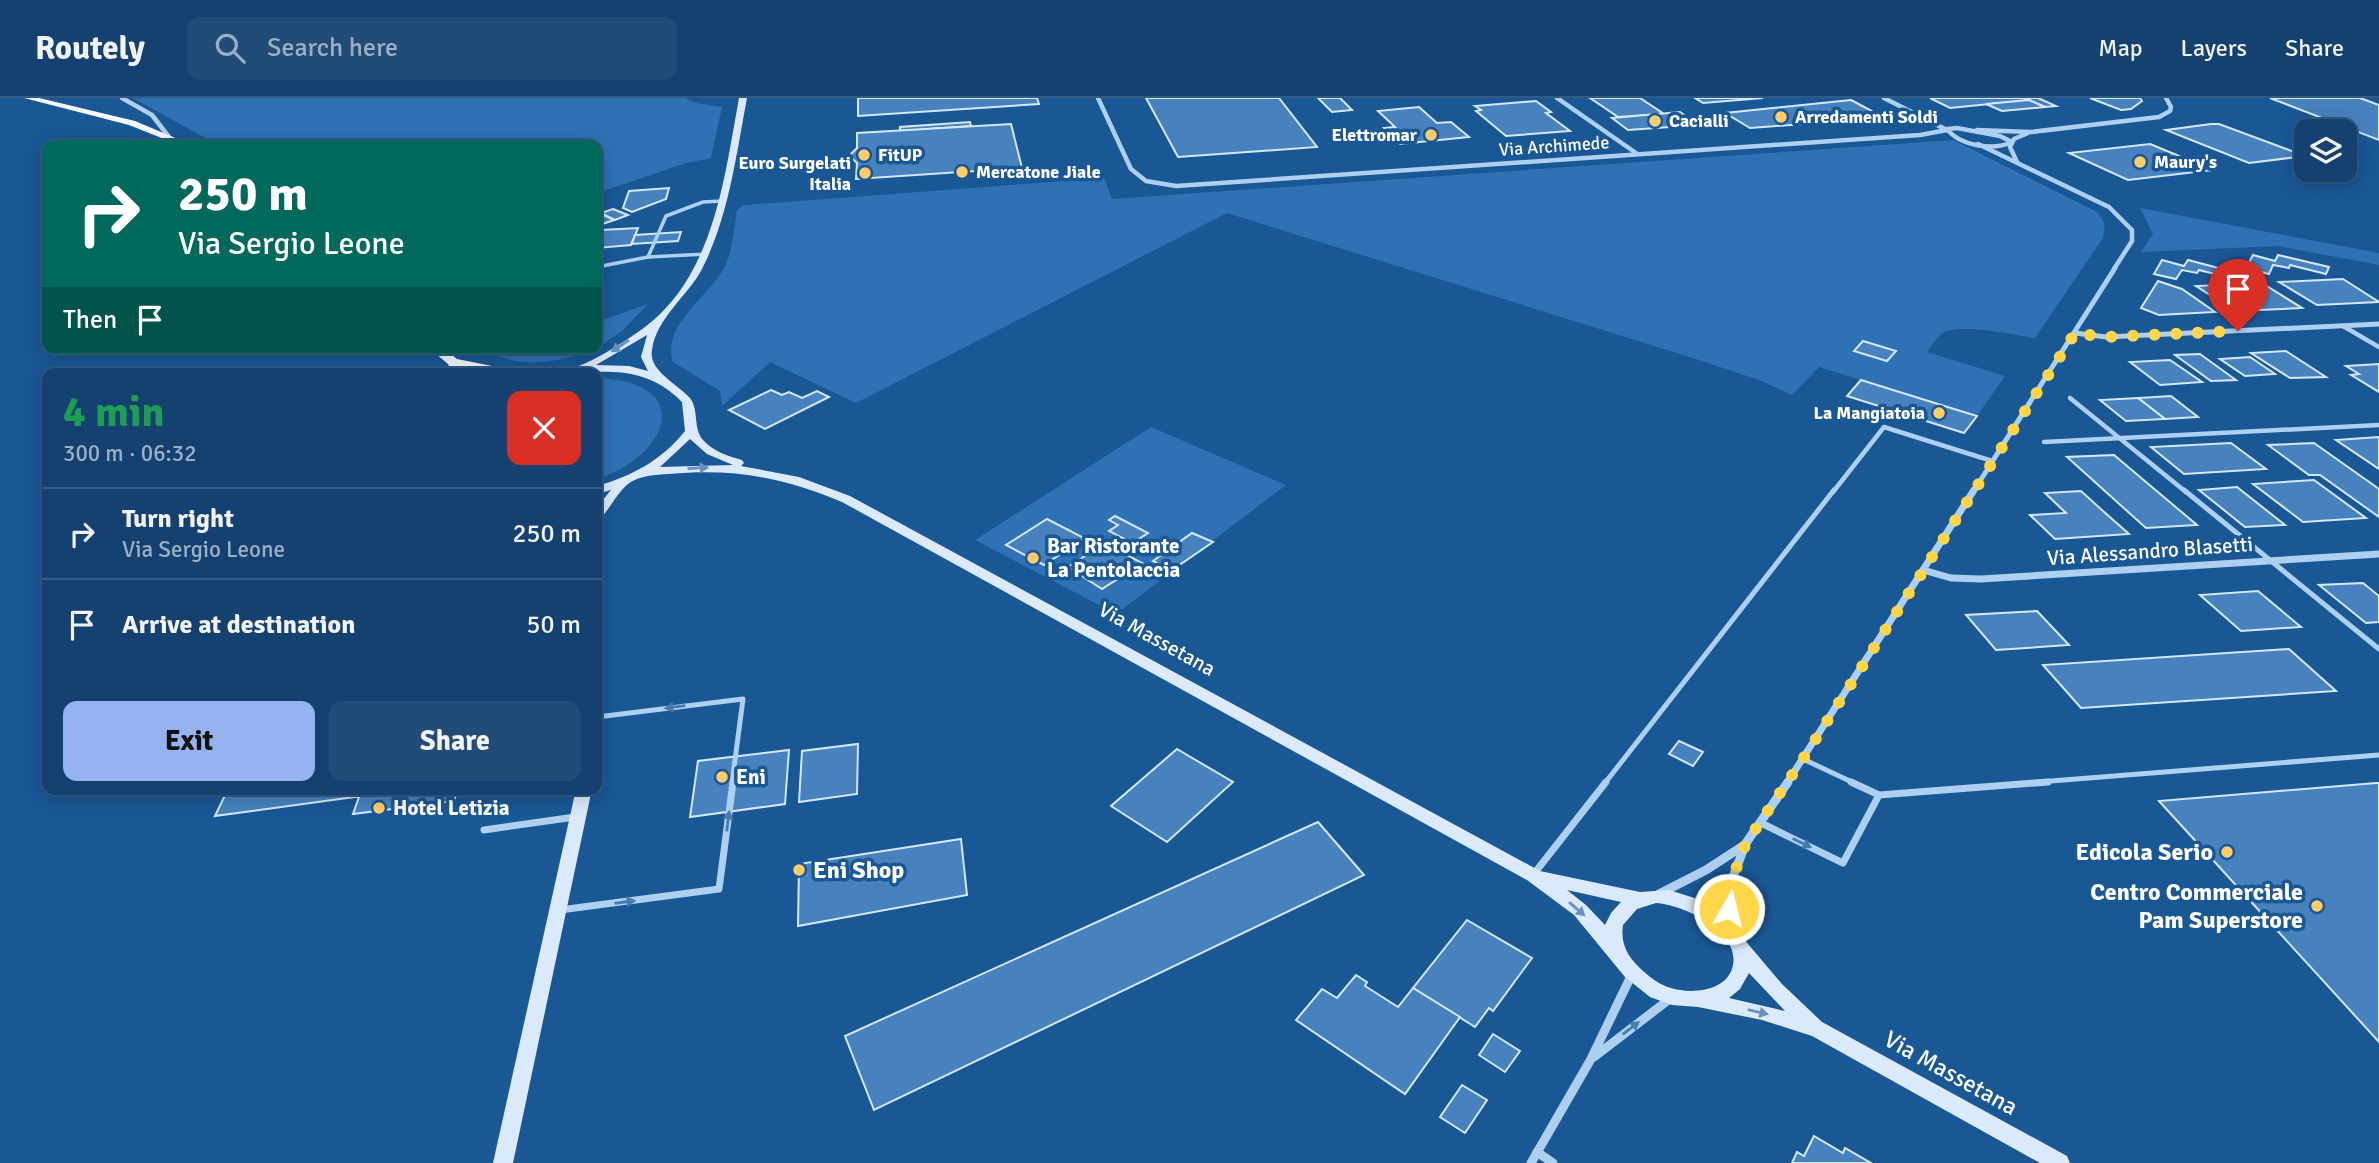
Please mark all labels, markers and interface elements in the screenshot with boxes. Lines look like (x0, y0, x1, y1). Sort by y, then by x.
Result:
search box (187, 17, 677, 80)
text: Routely (35, 28, 145, 69)
icon: search (211, 29, 249, 67)
text: Search here (267, 32, 398, 64)
text: Map (2098, 33, 2143, 63)
text: Layers (2181, 33, 2247, 63)
text: Share (2285, 33, 2344, 63)
place label: Arredamenti Soldi (1795, 106, 1938, 128)
marker: Arredamenti Soldi (1773, 109, 1789, 125)
place label: Cacialli (1669, 110, 1729, 132)
marker: Cacialli (1647, 113, 1663, 129)
map controls (2294, 119, 2357, 182)
button: layers (2294, 119, 2357, 182)
place label: Elettromar (1332, 124, 1418, 146)
marker: Elettromar (1423, 127, 1439, 143)
street label: Via Archimede (1498, 131, 1610, 161)
place label: FitUP (878, 144, 923, 166)
marker: FitUP (856, 147, 872, 163)
place label: Maury's (2154, 151, 2217, 173)
place label: Euro Surgelati Italia (738, 152, 851, 195)
marker: Maury's (2132, 154, 2148, 170)
place label: Mercatone Jiale (976, 161, 1101, 183)
text: 250 m (178, 164, 308, 224)
marker: Mercatone Jiale (954, 164, 970, 180)
marker: Euro Surgelati Italia (857, 165, 873, 181)
icon: right (63, 168, 154, 259)
text: Via Sergio Leone (178, 224, 405, 263)
pin (2208, 259, 2268, 331)
icon: arrive (2219, 270, 2257, 308)
icon: arrive (131, 301, 169, 339)
text: Then (63, 304, 117, 336)
one-way arrow (611, 339, 630, 352)
text: 4 min (63, 387, 164, 438)
button: close (507, 391, 581, 465)
place label: La Mangiatoia (1814, 402, 1925, 424)
marker: La Mangiatoia (1931, 405, 1947, 421)
text: 300 m · 06:32 (63, 439, 197, 468)
one-way arrow (687, 462, 709, 473)
text: Turn right (122, 503, 234, 535)
icon: right (63, 515, 101, 553)
text: 250 m (512, 518, 581, 550)
street label: Via Alessandro Blasetti (2046, 531, 2254, 571)
place label: Bar Ristorante La Pentolaccia (1047, 533, 1180, 583)
text: Via Sergio Leone (122, 535, 285, 564)
marker: Bar Ristorante La Pentolaccia (1025, 550, 1041, 566)
street label: Via Massetana (1094, 596, 1220, 682)
icon: arrive (63, 606, 101, 644)
text: Arrive at destination (122, 609, 355, 641)
text: 50 m (526, 609, 581, 641)
button: Exit (63, 701, 315, 781)
button: Share (329, 701, 581, 781)
one-way arrow (664, 702, 686, 713)
place label: Eni (736, 764, 766, 790)
marker: Eni (714, 769, 730, 785)
place label: Hotel Letizia (393, 795, 510, 821)
marker: Hotel Letizia (371, 800, 387, 816)
one-way arrow (722, 810, 733, 832)
one-way arrow (1792, 837, 1812, 849)
place label: Edicola Serio (2076, 837, 2213, 867)
marker: Edicola Serio (2219, 844, 2235, 860)
place label: Eni Shop (813, 855, 904, 885)
marker: Eni Shop (791, 862, 807, 878)
position arrow (1692, 872, 1766, 946)
place label: Centro Commerciale Pam Superstore (2090, 877, 2303, 935)
one-way arrow (614, 896, 636, 907)
marker: Centro Commerciale Pam Superstore (2309, 898, 2325, 914)
one-way arrow (1568, 901, 1586, 917)
one-way arrow (1747, 1007, 1769, 1018)
one-way arrow (1622, 1021, 1640, 1036)
street label: Via Massetana (1879, 1024, 2023, 1122)

